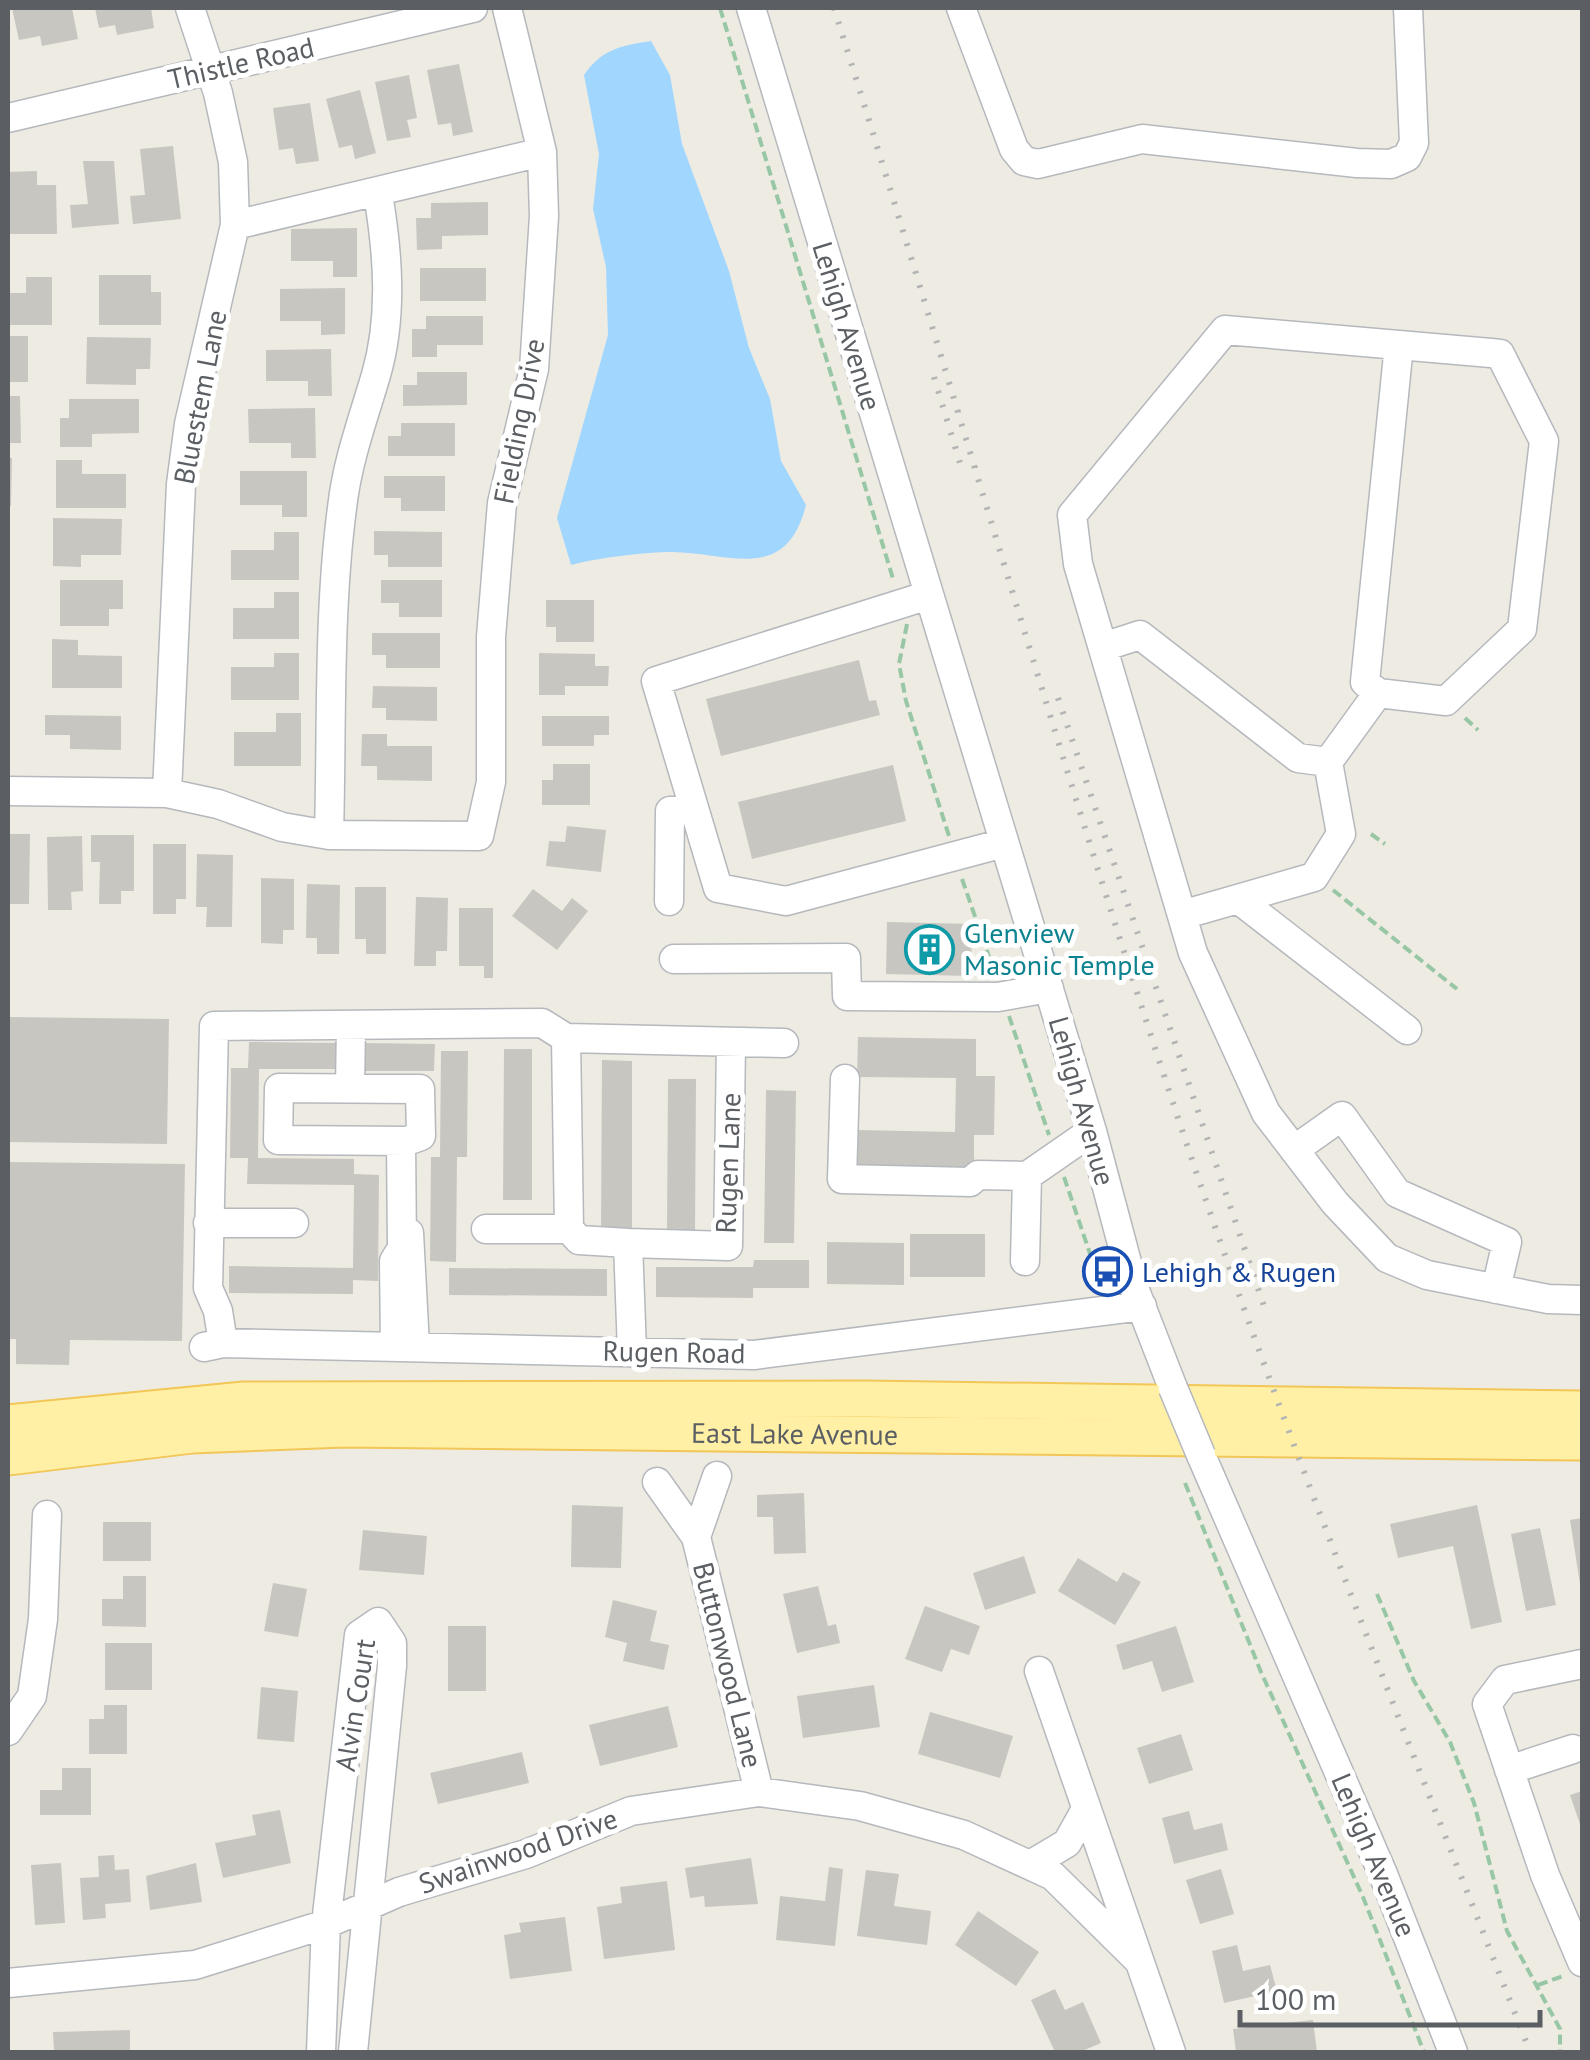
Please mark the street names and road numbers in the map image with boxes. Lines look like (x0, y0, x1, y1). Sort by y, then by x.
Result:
street label: Thistle Road (164, 28, 318, 97)
street label: Lehigh Avenue (804, 237, 891, 415)
street label: Bluestem Lane (164, 307, 235, 487)
street label: Fielding Drive (484, 335, 553, 507)
street label: Lehigh Avenue (1041, 1012, 1124, 1190)
street label: Rugen Lane (707, 1092, 748, 1234)
street label: Rugen Road (602, 1332, 746, 1371)
street label: East Lake Avenue (691, 1414, 898, 1453)
street label: Buttonwood Lane (685, 1558, 772, 1772)
street label: Alvin Court (326, 1636, 383, 1774)
street label: Lehigh Avenue (1323, 1767, 1426, 1942)
street label: Swainwood Drive (414, 1799, 622, 1902)

